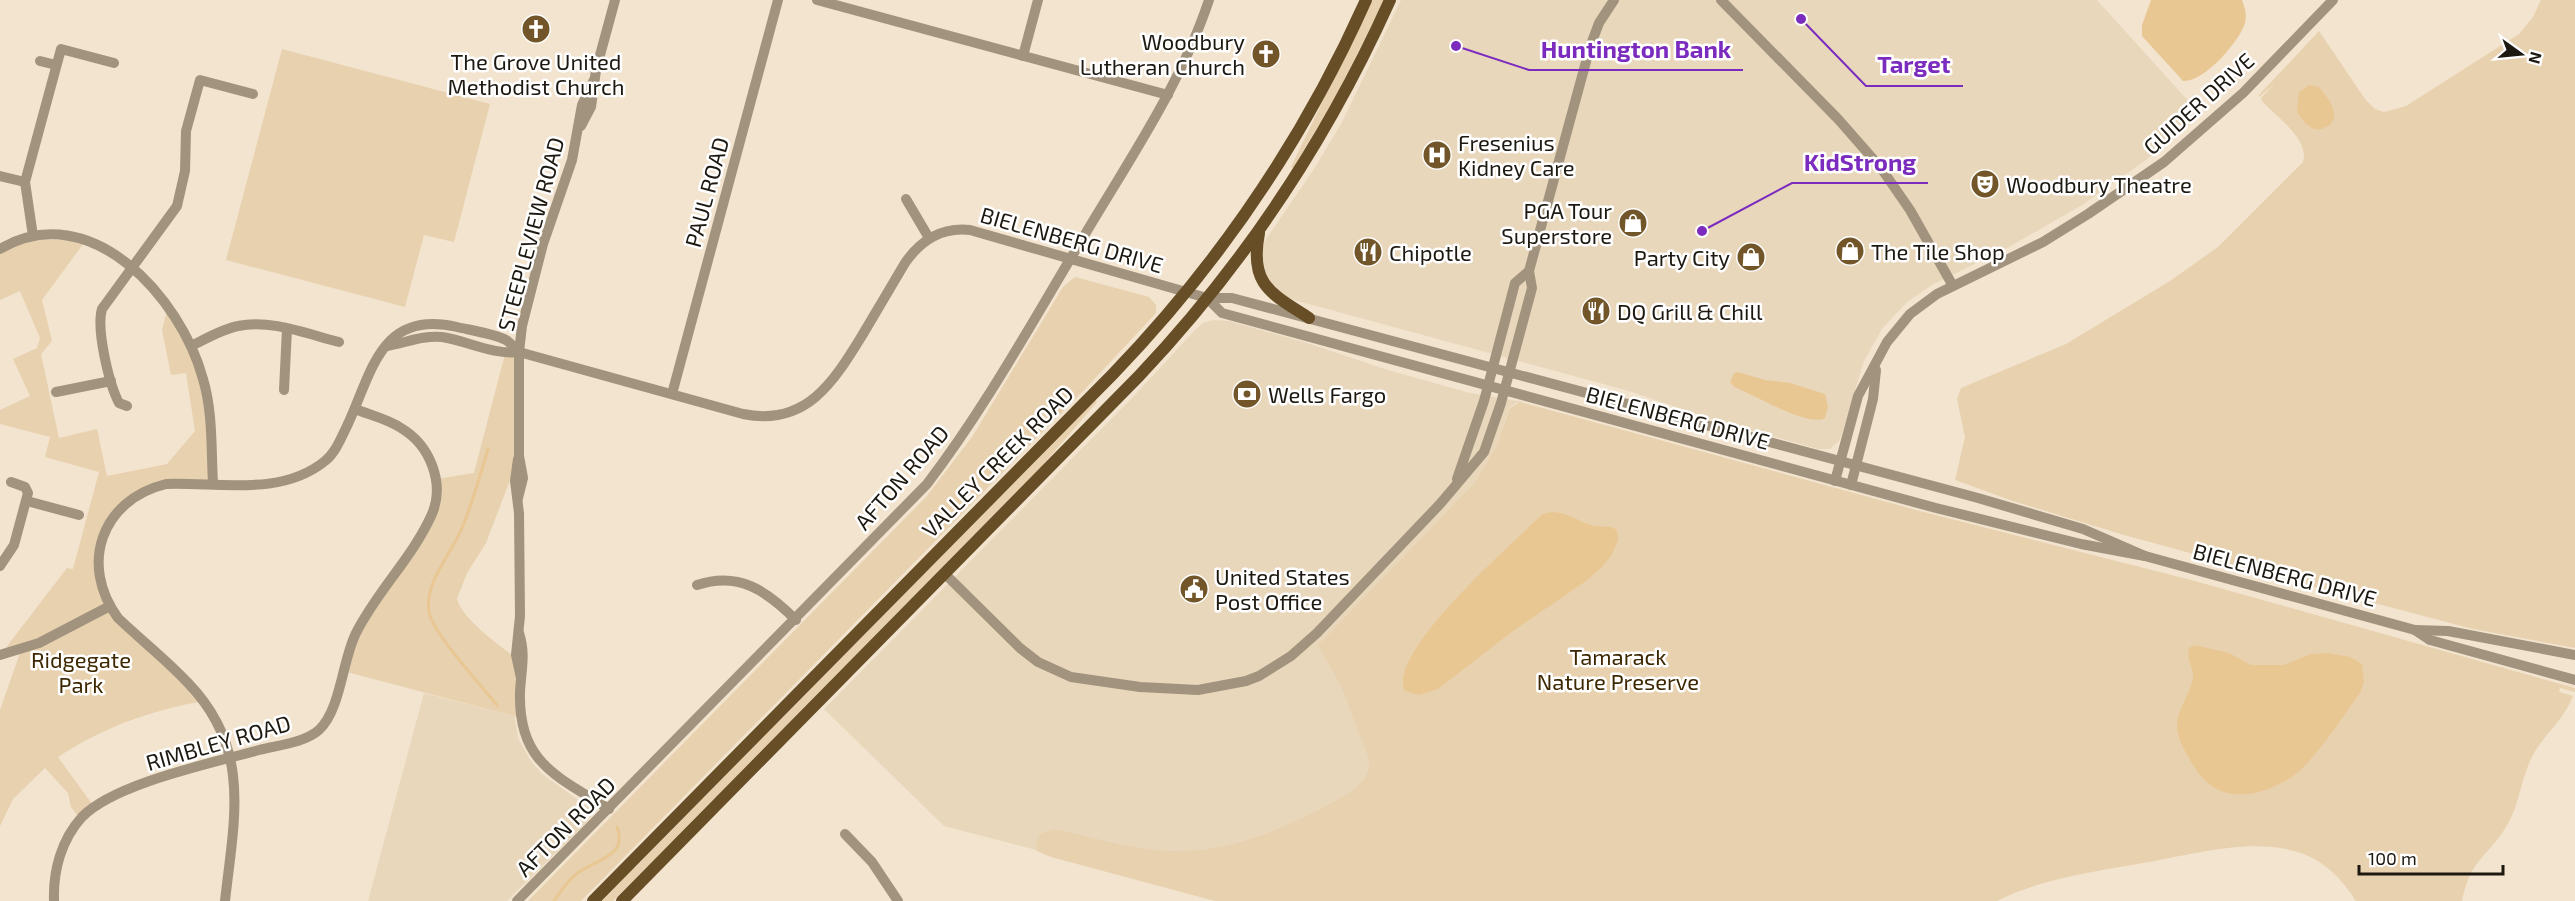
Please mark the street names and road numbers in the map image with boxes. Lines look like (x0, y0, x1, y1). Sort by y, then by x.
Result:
street label: GUIDER DRIVE (2138, 47, 2258, 159)
street label: STEEPLEVIEW ROAD (492, 134, 568, 334)
street label: PAUL ROAD (679, 134, 733, 250)
street label: BIELENBERG DRIVE (978, 200, 1166, 278)
street label: VALLEY CREEK ROAD (916, 380, 1078, 542)
street label: BIELENBERG DRIVE (1583, 380, 1773, 454)
street label: AFTON ROAD (849, 420, 953, 534)
street label: BIELENBERG DRIVE (2190, 537, 2380, 611)
street label: RIMBLEY ROAD (143, 709, 293, 775)
street label: AFTON ROAD (510, 771, 620, 881)

